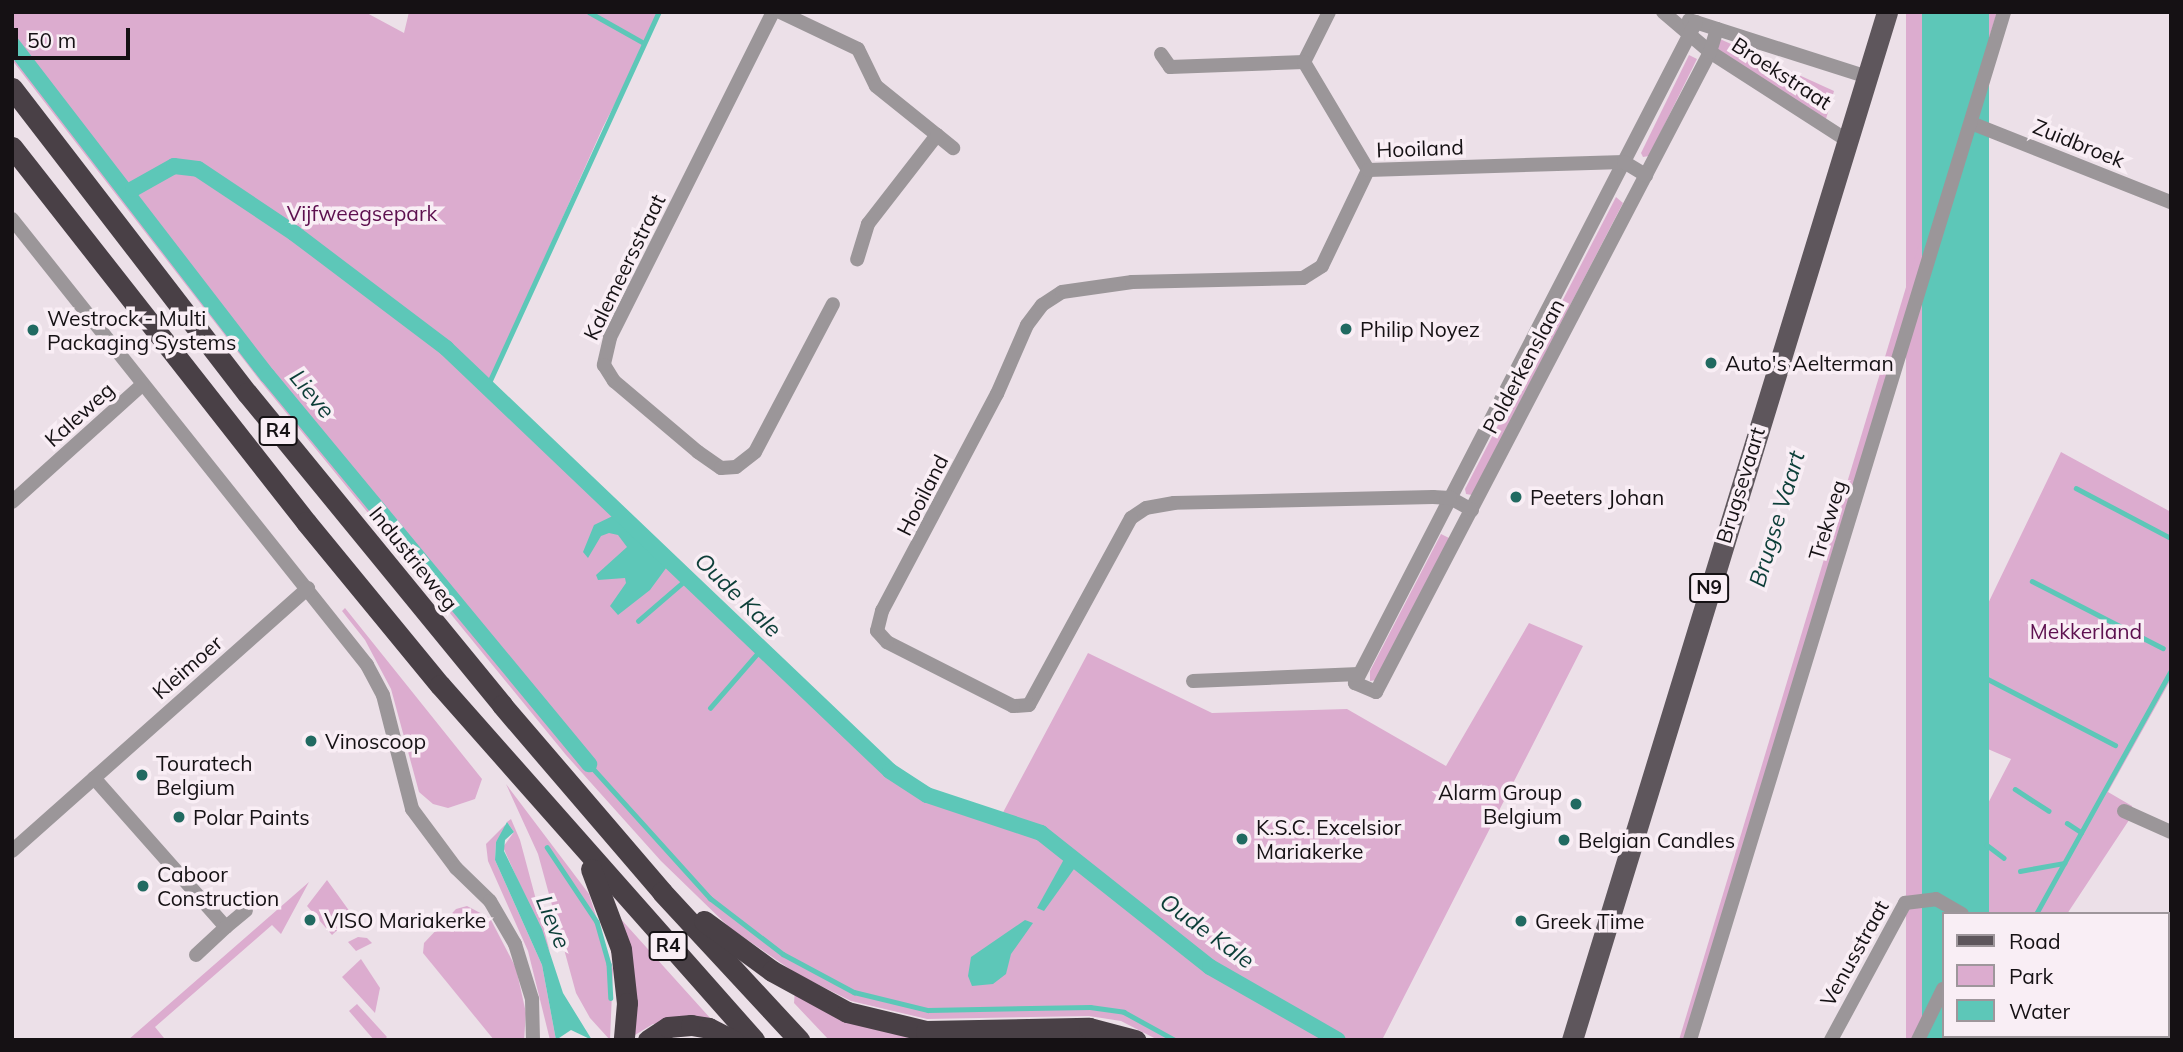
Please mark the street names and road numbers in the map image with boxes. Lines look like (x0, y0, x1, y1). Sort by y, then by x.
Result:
street label: Broekstraat (1728, 32, 1836, 114)
street label: Zuidbroek (2030, 113, 2128, 173)
street label: Hooiland (1376, 134, 1464, 162)
street label: Kalemeersstraat (578, 190, 670, 344)
street label: Polderkenslaan (1477, 294, 1569, 438)
street label: Kaleweg (39, 376, 119, 452)
road number: R4 (257, 416, 299, 446)
street label: Brugsevaart (1710, 424, 1770, 546)
street label: Hooiland (891, 450, 953, 540)
street label: Trekweg (1803, 477, 1851, 563)
street label: Industrieweg (364, 501, 464, 615)
road number: N9 (1688, 572, 1730, 604)
street label: Kleimoer (147, 630, 227, 704)
street label: Venusstraat (1815, 896, 1893, 1010)
road number: R4 (647, 930, 689, 962)

